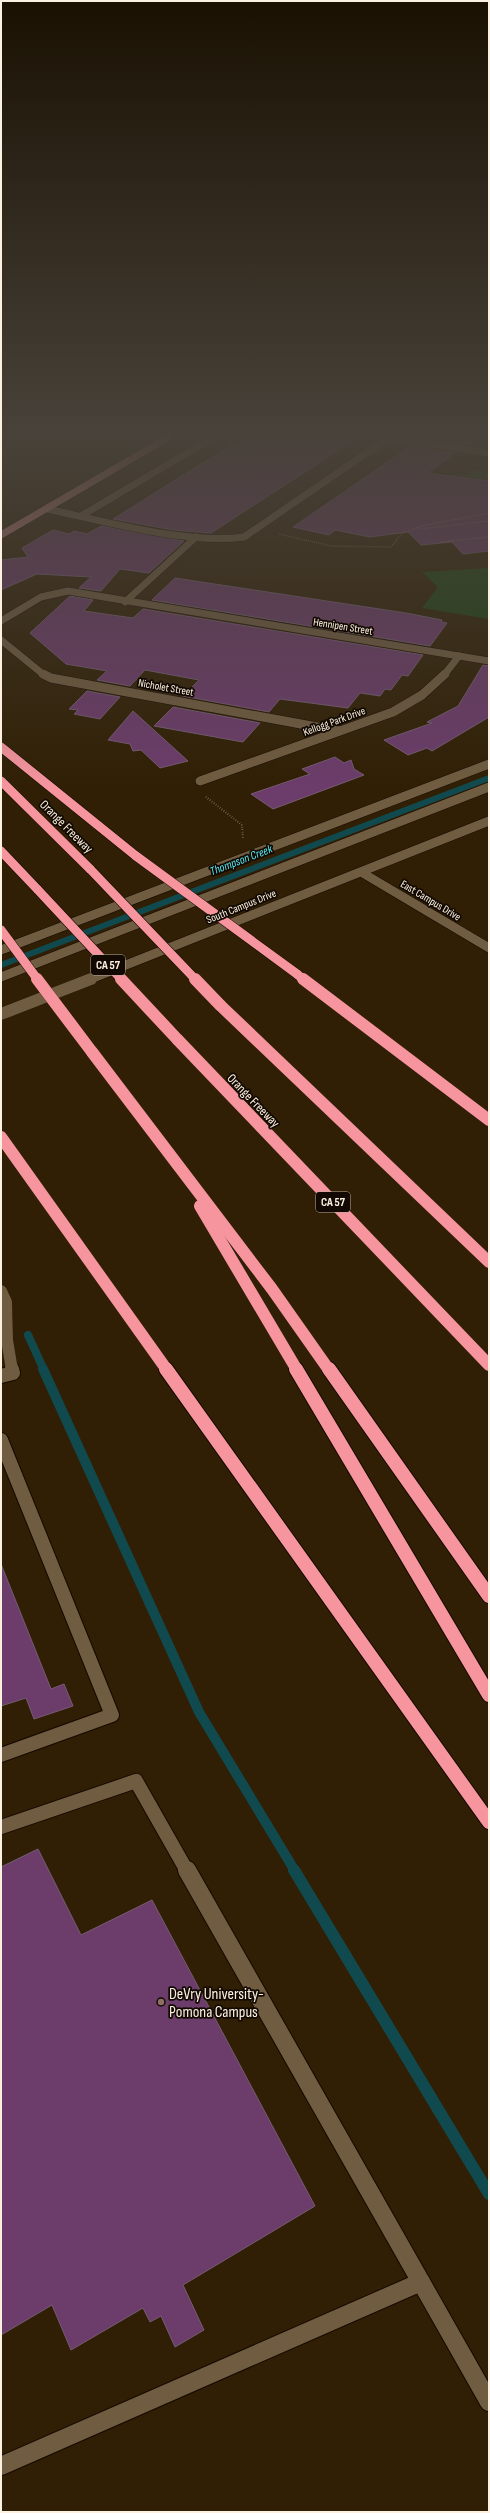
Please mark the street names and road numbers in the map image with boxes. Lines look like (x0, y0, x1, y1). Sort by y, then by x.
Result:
street label: Hennipen Street (312, 615, 374, 638)
street label: Nicholet Street (137, 676, 195, 699)
street label: Kellogg Park Drive (301, 704, 367, 739)
street label: Orange Freeway (36, 797, 96, 857)
street label: East Campus Drive (398, 877, 463, 924)
street label: South Campus Drive (204, 887, 278, 926)
road number: CA 57 (91, 955, 125, 975)
street label: Orange Freeway (224, 1070, 283, 1131)
road number: CA 57 (316, 1192, 350, 1212)

